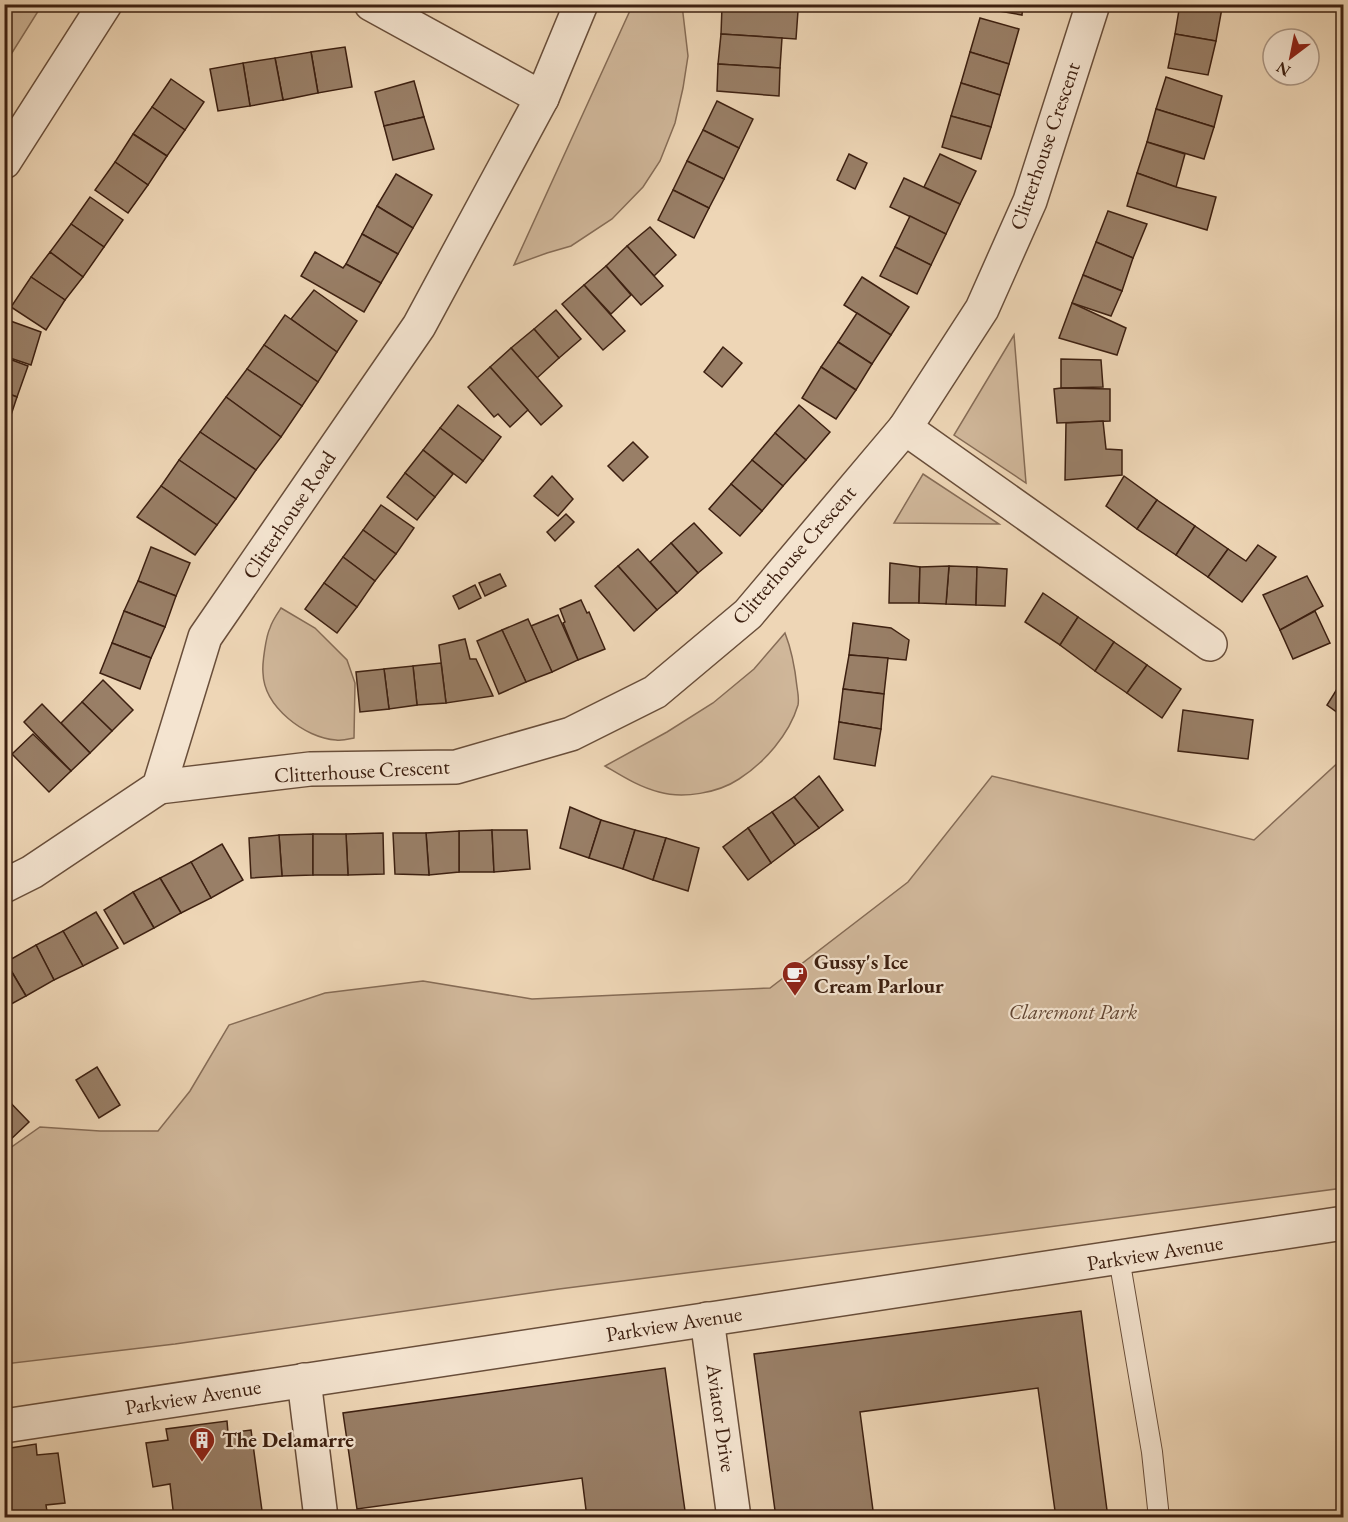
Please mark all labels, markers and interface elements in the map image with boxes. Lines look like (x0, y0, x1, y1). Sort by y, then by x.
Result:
north arrow (1261, 27, 1321, 87)
text: N (1272, 57, 1294, 82)
street label: Clitterhouse Crescent (1003, 58, 1086, 233)
street label: Clitterhouse Road (236, 445, 342, 584)
street label: Clitterhouse Crescent (726, 479, 862, 630)
street label: Clitterhouse Crescent (273, 752, 451, 789)
place label: Gussy's Ice Cream Parlour (814, 948, 944, 999)
cafe icon: Gussy's Ice Cream Parlour (780, 959, 810, 997)
park label: Claremont Park (1009, 998, 1138, 1025)
street label: Parkview Avenue (1085, 1228, 1225, 1277)
street label: Parkview Avenue (604, 1299, 744, 1348)
street label: Aviator Drive (700, 1361, 742, 1474)
street label: Parkview Avenue (123, 1372, 263, 1421)
building icon: The Delamarre (187, 1425, 217, 1463)
place label: The Delamarre (222, 1426, 354, 1453)

